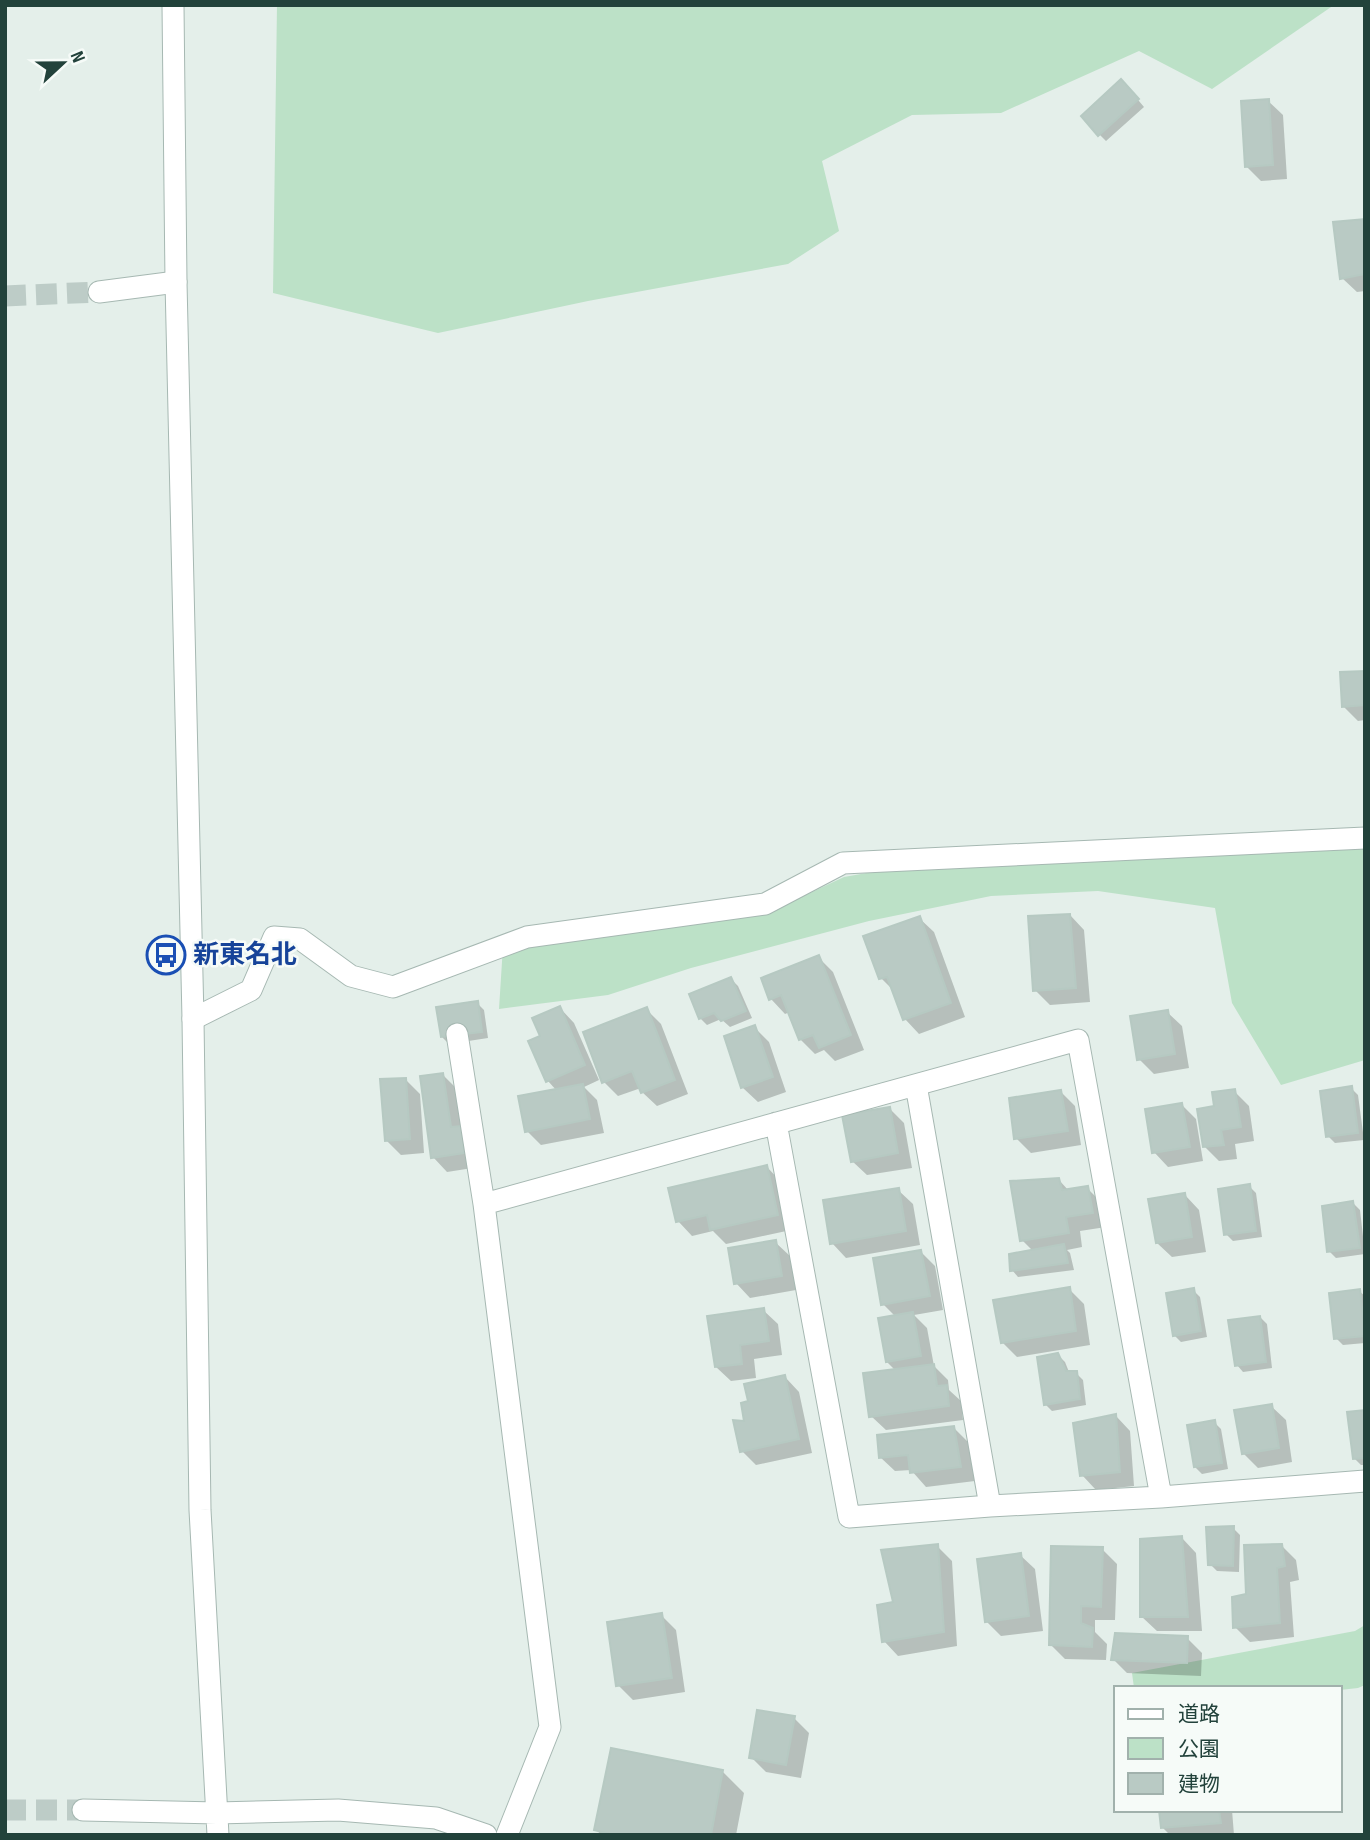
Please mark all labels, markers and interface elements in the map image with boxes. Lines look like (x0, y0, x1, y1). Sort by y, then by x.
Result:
north arrow (28, 28, 98, 98)
text: N (65, 48, 90, 66)
bus stop icon: 新東名北 (145, 934, 187, 976)
place label: 新東名北 (193, 940, 297, 971)
legend (1114, 1686, 1342, 1812)
text: 道路 (1178, 1702, 1220, 1727)
text: 公園 (1178, 1737, 1220, 1762)
text: 建物 (1178, 1772, 1220, 1797)

